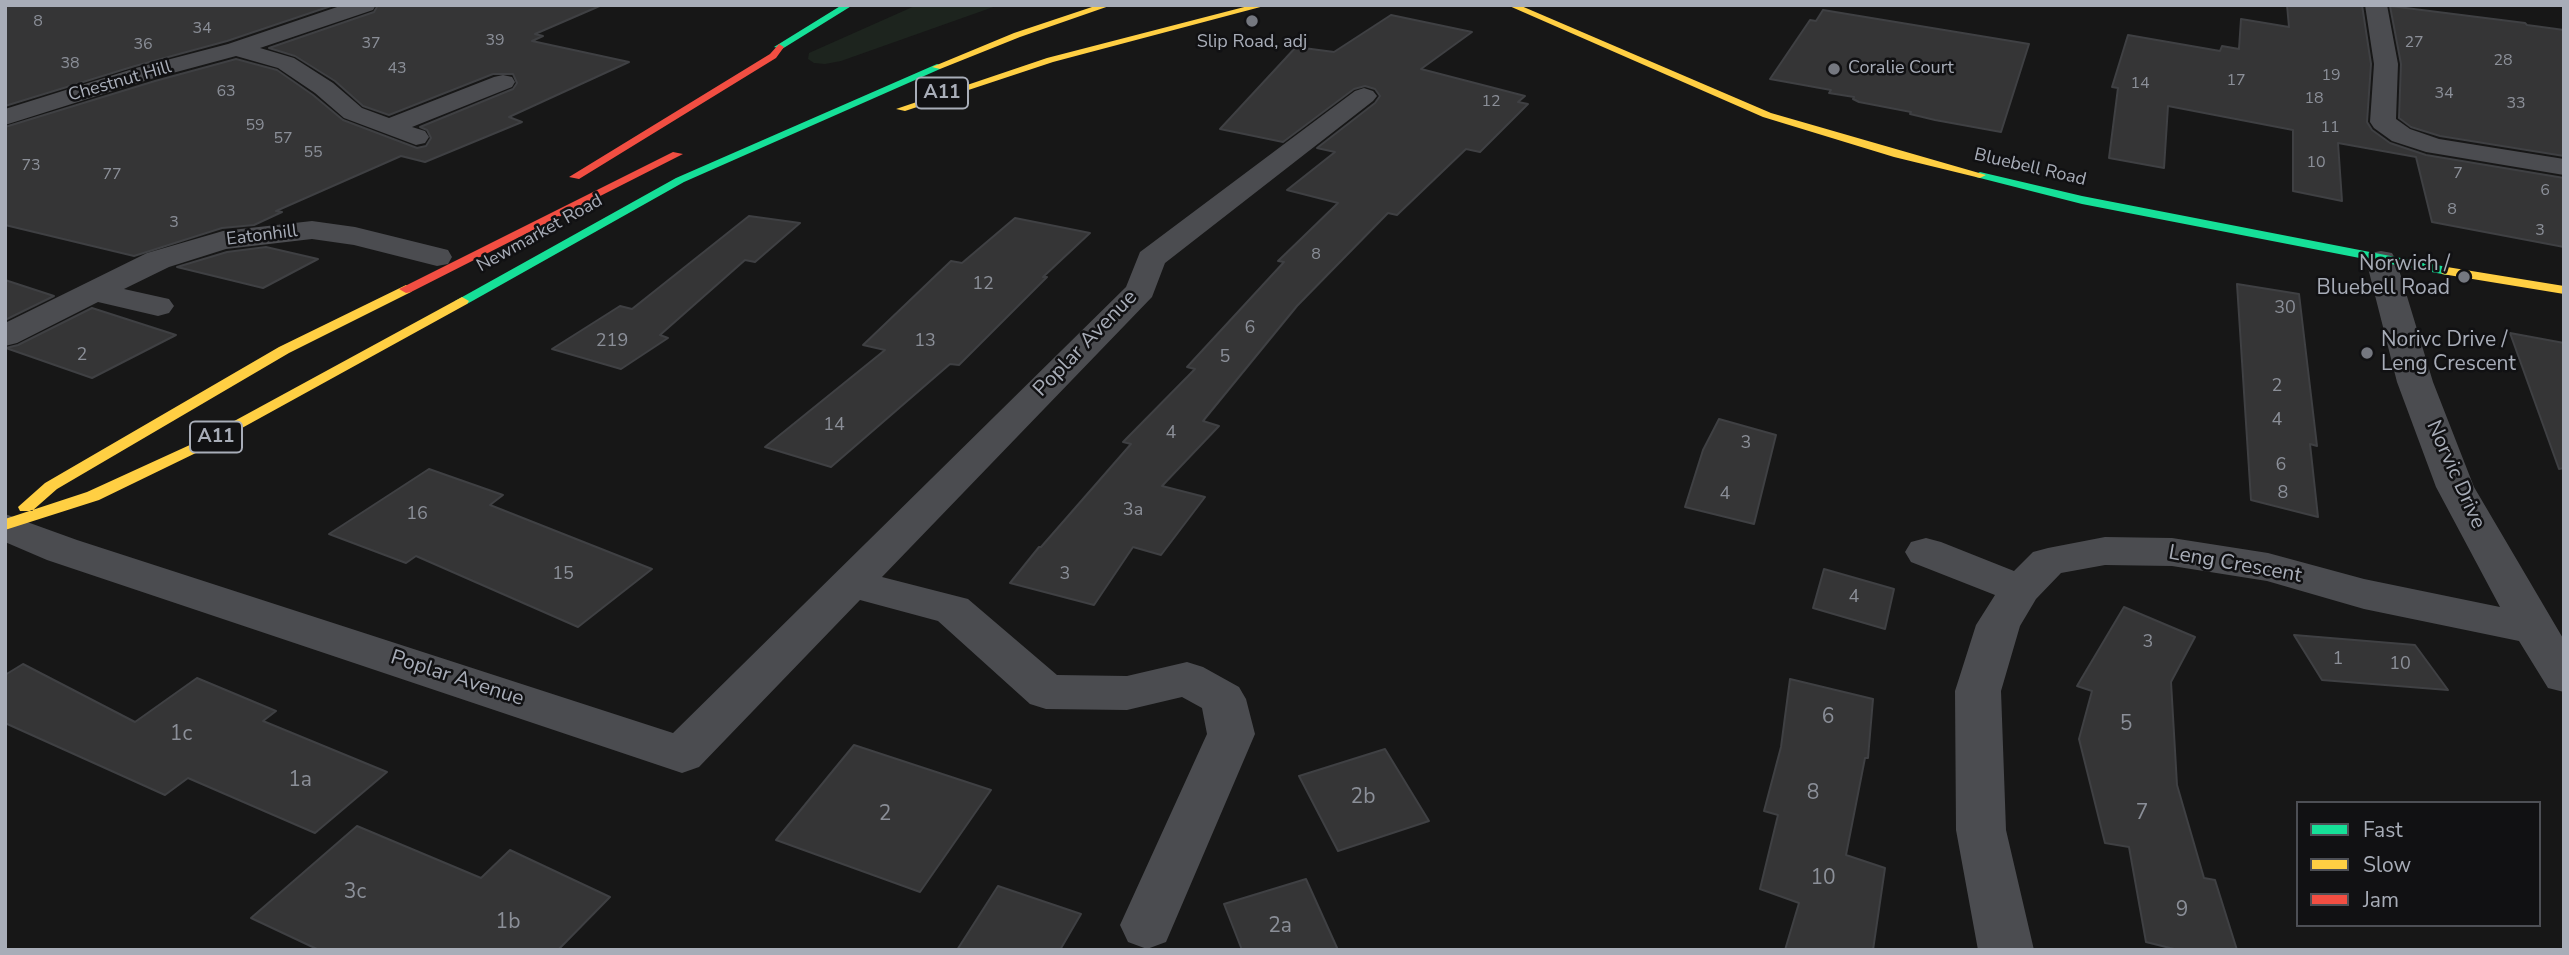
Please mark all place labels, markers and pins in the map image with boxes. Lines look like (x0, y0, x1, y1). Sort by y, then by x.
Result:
marker: Slip Road, adj (1244, 13, 1260, 29)
place label: Slip Road, adj (1197, 32, 1307, 54)
place label: Coralie Court (1848, 58, 1954, 80)
marker: Coralie Court (1826, 61, 1842, 77)
place label: Norwich / Bluebell Road (2317, 252, 2450, 302)
marker: Norwich / Bluebell Road (2456, 269, 2472, 285)
place label: Norivc Drive / Leng Crescent (2381, 328, 2516, 378)
marker: Norivc Drive / Leng Crescent (2359, 345, 2375, 361)

